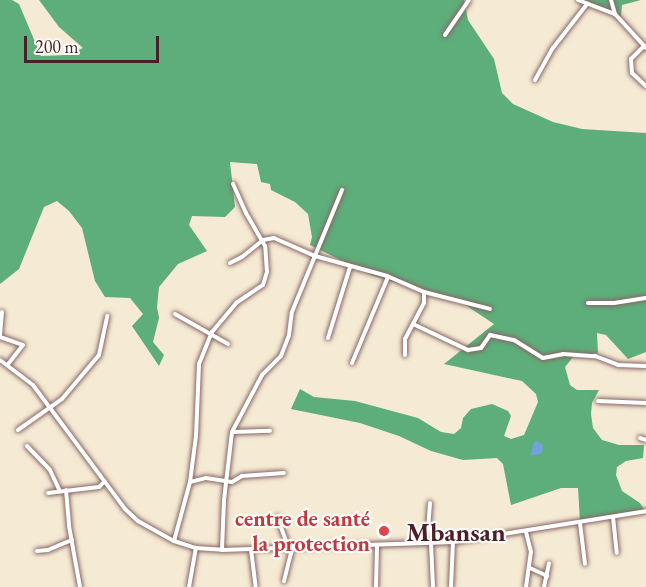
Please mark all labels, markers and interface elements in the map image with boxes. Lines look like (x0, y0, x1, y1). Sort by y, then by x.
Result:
scale bar (27, 24, 162, 62)
text: 200 m (35, 35, 79, 58)
place label: centre de santé la protection (235, 505, 370, 556)
district label: Mbansan (406, 517, 506, 549)
marker: centre de santé la protection (375, 522, 393, 540)

